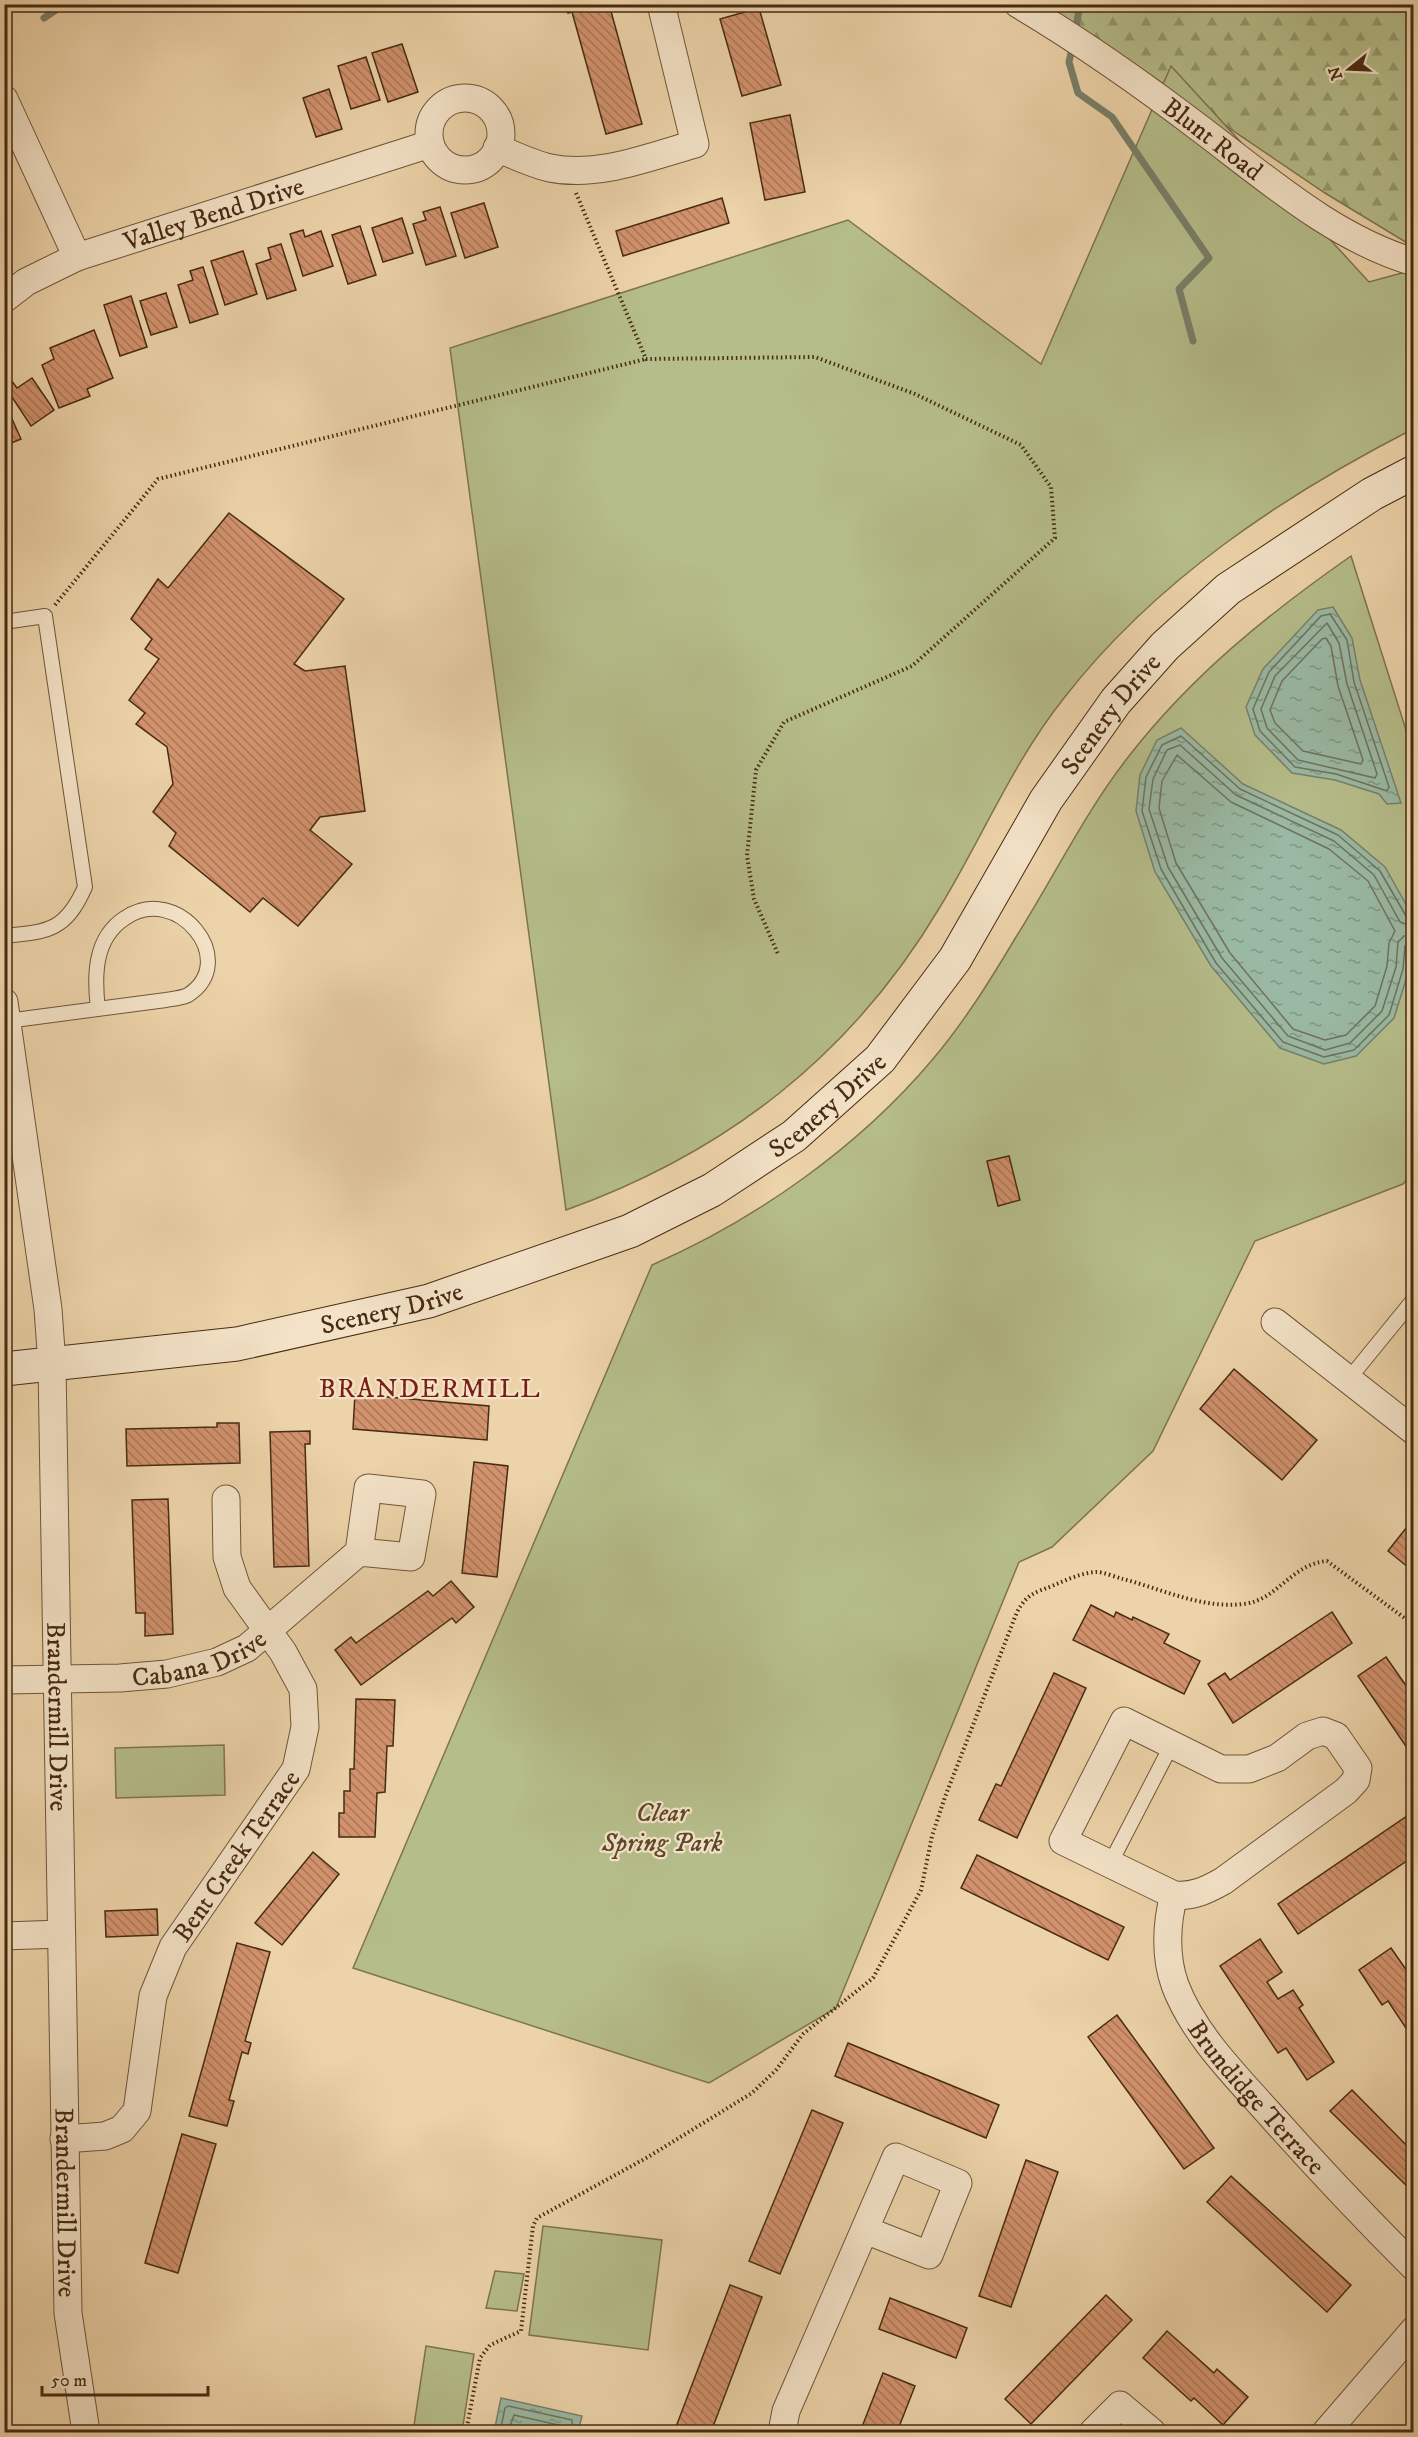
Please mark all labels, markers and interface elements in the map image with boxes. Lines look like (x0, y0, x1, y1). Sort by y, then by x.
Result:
north arrow (1319, 39, 1379, 99)
text: N (1324, 64, 1347, 83)
street label: Blunt Road (1155, 91, 1269, 189)
street label: Valley Bend Drive (119, 170, 308, 259)
street label: Scenery Drive (1054, 647, 1169, 782)
street label: Scenery Drive (763, 1046, 894, 1166)
street label: Scenery Drive (318, 1275, 468, 1343)
district label: BRANDERMILL (319, 1372, 541, 1406)
street label: Brandermill Drive (38, 1622, 75, 1812)
street label: Cabana Drive (131, 1624, 274, 1695)
street label: Bent Creek Terrace (166, 1764, 308, 1949)
park label: Clear Spring Park (601, 1797, 722, 1860)
street label: Brundidge Terrace (1179, 2015, 1332, 2182)
street label: Brandermill Drive (47, 2108, 83, 2298)
scale bar (42, 2359, 208, 2397)
text: 50 m (51, 2370, 87, 2392)

